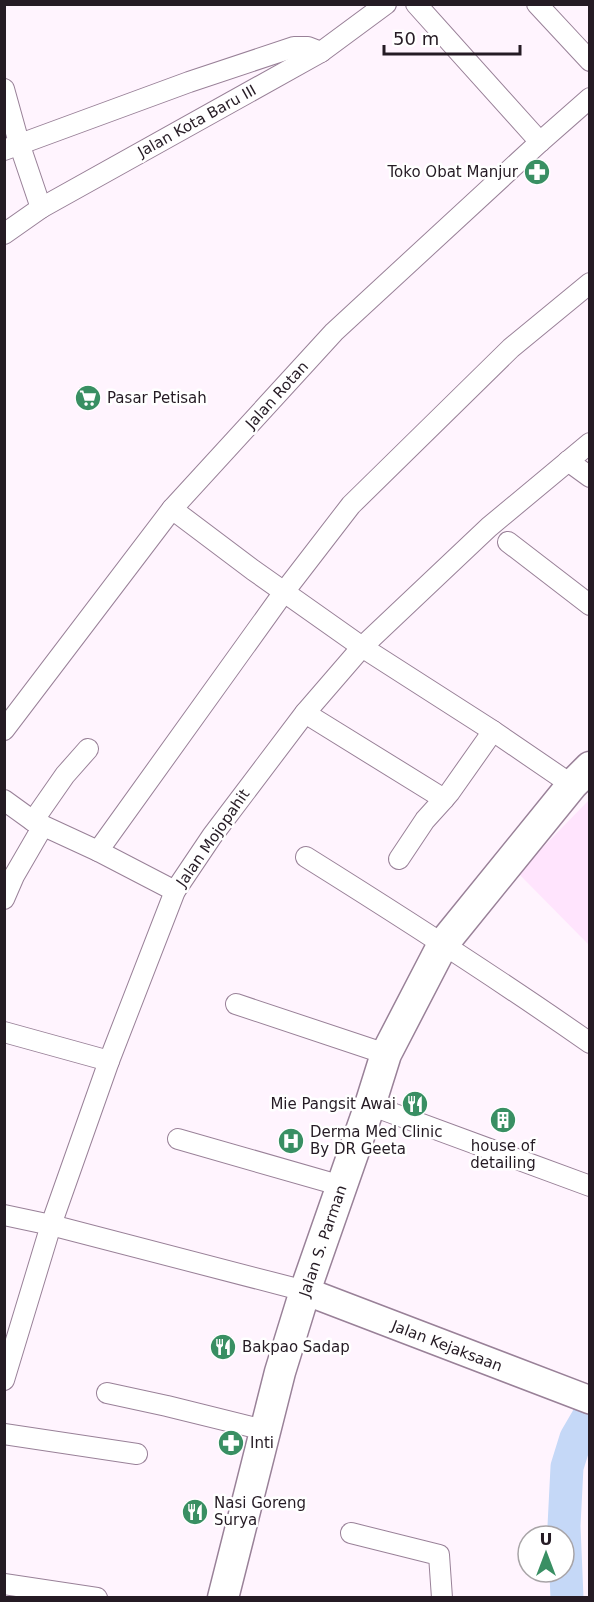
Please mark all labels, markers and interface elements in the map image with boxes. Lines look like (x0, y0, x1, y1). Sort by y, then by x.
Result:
scale bar (384, 18, 520, 56)
text: 50 m (393, 28, 439, 49)
street label: Jalan Kota Baru III (134, 81, 259, 161)
pharmacy icon: Toko Obat Manjur (522, 157, 552, 187)
place label: Toko Obat Manjur (386, 163, 519, 181)
street label: Jalan Rotan (241, 357, 312, 433)
supermarket icon: Pasar Petisah (73, 383, 103, 413)
place label: Pasar Petisah (107, 389, 207, 407)
street label: Jalan Mojopahit (172, 786, 253, 891)
restaurant icon: Mie Pangsit Awai (400, 1089, 430, 1119)
place label: Mie Pangsit Awai (270, 1095, 396, 1113)
building icon: house of detailing (488, 1105, 518, 1135)
place label: Derma Med Clinic By DR Geeta (310, 1123, 442, 1158)
hospital icon: Derma Med Clinic By DR Geeta (276, 1126, 306, 1156)
place label: house of detailing (470, 1137, 536, 1172)
street label: Jalan S. Parman (295, 1183, 351, 1300)
street label: Jalan Kejaksaan (388, 1316, 505, 1375)
restaurant icon: Bakpao Sadap (208, 1332, 238, 1362)
place label: Bakpao Sadap (242, 1338, 350, 1356)
pharmacy icon: Inti (216, 1428, 246, 1458)
place label: Inti (250, 1434, 274, 1452)
place label: Nasi Goreng Surya (214, 1494, 306, 1529)
restaurant icon: Nasi Goreng Surya (180, 1497, 210, 1527)
north arrow (516, 1524, 576, 1584)
text: U (540, 1530, 553, 1549)

